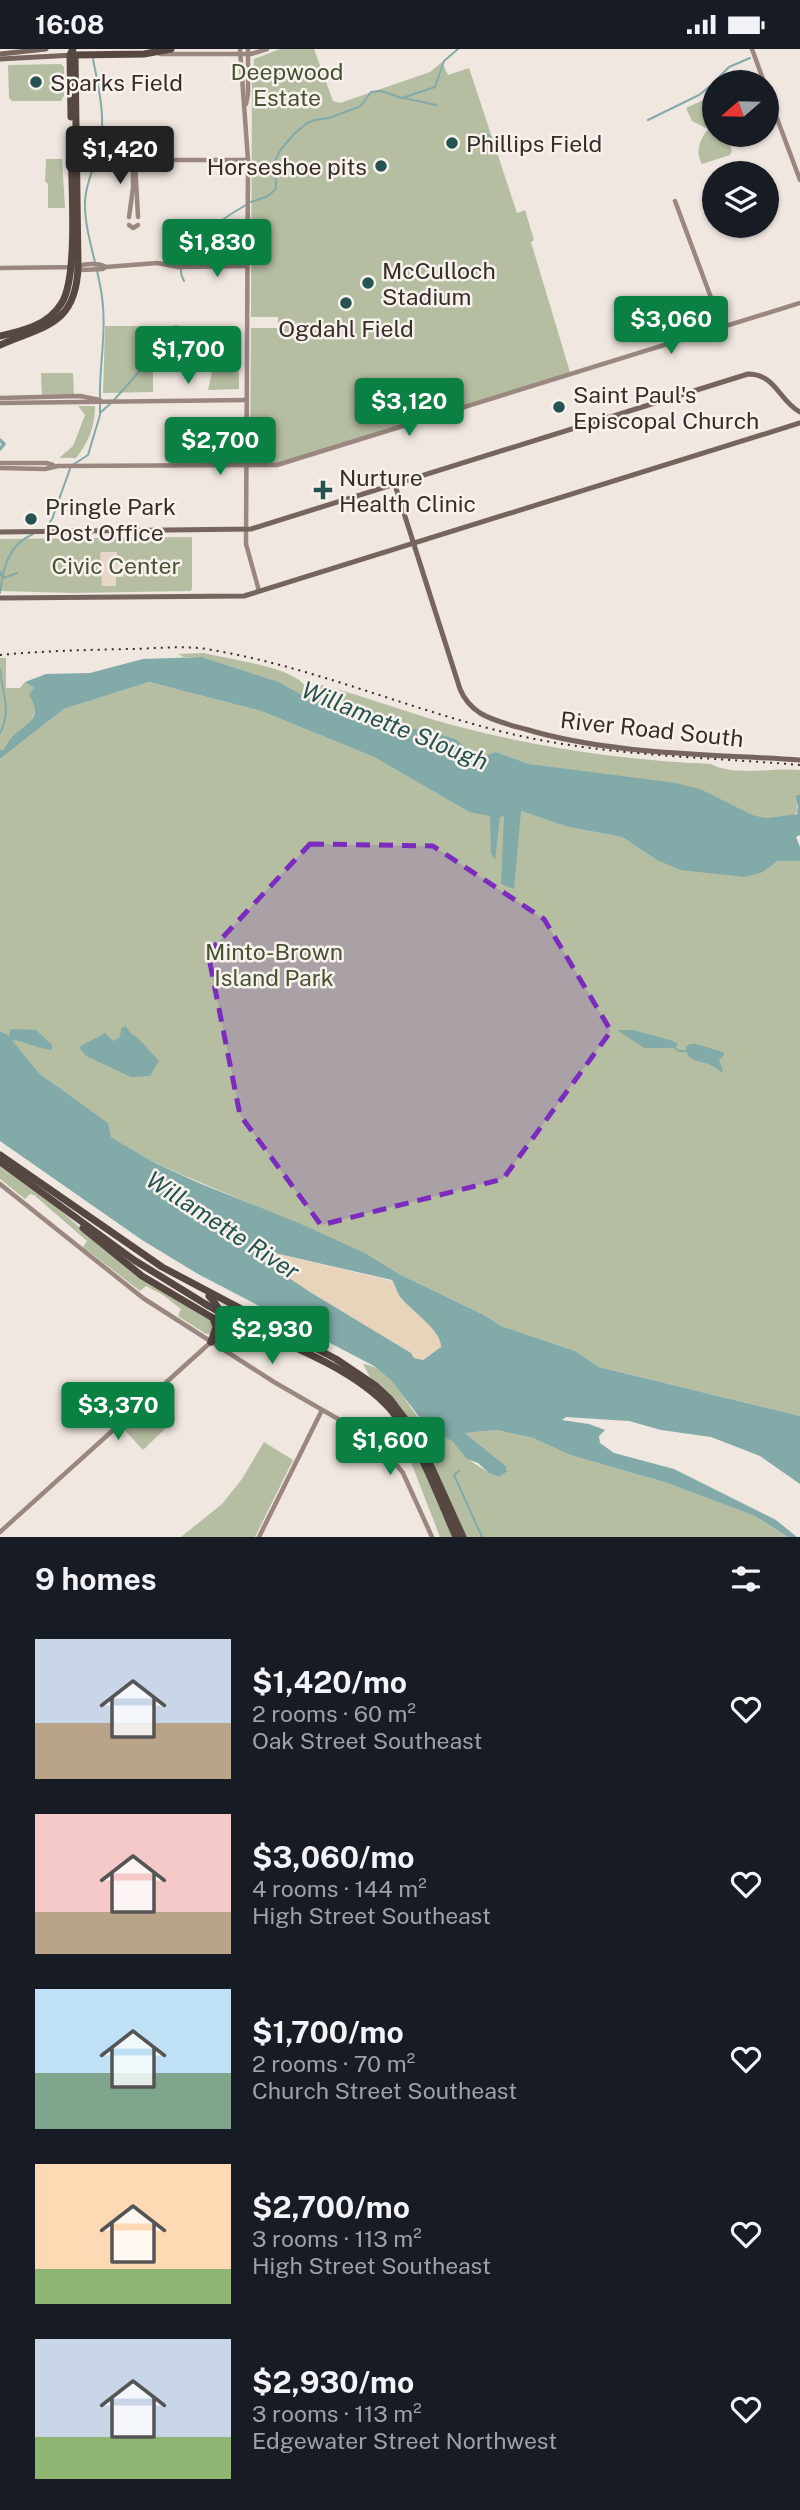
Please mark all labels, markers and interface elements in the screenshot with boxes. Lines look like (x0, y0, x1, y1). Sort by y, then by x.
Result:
text: 16:08 (35, 9, 104, 40)
park label: Deepwood Estate (231, 58, 344, 111)
place label: Sparks Field (50, 69, 183, 96)
north arrow (702, 70, 779, 147)
map controls (702, 70, 779, 238)
marker: Sparks Field (28, 74, 44, 90)
pin: $1,420 (63, 127, 177, 186)
place label: Phillips Field (466, 130, 602, 157)
text: $1,420 (82, 135, 158, 162)
marker: Phillips Field (444, 135, 460, 151)
place label: Horseshoe pits (207, 153, 367, 180)
marker: Horseshoe pits (373, 158, 389, 174)
button: layers (702, 161, 779, 238)
pin: $1,830 (160, 219, 274, 279)
text: $1,830 (178, 228, 256, 255)
place label: McCulloch Stadium (382, 257, 496, 310)
marker: McCulloch Stadium (360, 275, 376, 291)
marker: Ogdahl Field (338, 295, 354, 311)
pin: $3,060 (614, 296, 728, 356)
text: $3,060 (630, 305, 712, 332)
place label: Ogdahl Field (278, 315, 414, 342)
pin: $1,700 (131, 327, 245, 386)
text: $1,700 (151, 335, 225, 362)
pin: $3,120 (352, 379, 466, 438)
place label: Saint Paul's Episcopal Church (573, 381, 759, 434)
text: $3,120 (371, 387, 447, 414)
marker: Saint Paul's Episcopal Church (551, 399, 567, 415)
pin: $2,700 (163, 417, 277, 477)
text: $2,700 (181, 426, 259, 453)
place label: Nurture Health Clinic (339, 464, 476, 517)
marker: Nurture Health Clinic (313, 480, 333, 500)
place label: Pringle Park Post Office (45, 493, 176, 546)
marker: Pringle Park Post Office (23, 511, 39, 527)
park label: Civic Center (51, 552, 181, 579)
water label: Willamette Slough (298, 675, 492, 775)
street label: River Road South (559, 706, 745, 752)
park label: Minto-Brown Island Park (205, 938, 343, 991)
water label: Willamette River (141, 1165, 306, 1285)
pin: $2,930 (215, 1307, 329, 1366)
text: $2,930 (231, 1315, 313, 1342)
pin: $3,370 (61, 1383, 175, 1442)
text: $3,370 (77, 1391, 159, 1418)
pin: $1,600 (333, 1417, 447, 1477)
text: $1,600 (352, 1426, 428, 1453)
icon: filters (727, 1560, 765, 1598)
text: 9 homes (35, 1561, 157, 1597)
text: $1,420/mo (252, 1664, 407, 1700)
icon: home (91, 1667, 175, 1751)
icon: heart (727, 1690, 765, 1728)
text: 2 rooms · 60 m² (252, 1700, 416, 1727)
text: Oak Street Southeast (252, 1727, 482, 1754)
text: $3,060/mo (252, 1839, 415, 1875)
icon: home (91, 1842, 175, 1926)
icon: heart (727, 1865, 765, 1903)
text: 4 rooms · 144 m² (252, 1875, 427, 1902)
text: High Street Southeast (252, 1902, 491, 1929)
text: $1,700/mo (252, 2014, 404, 2050)
icon: home (91, 2017, 175, 2101)
icon: heart (727, 2040, 765, 2078)
text: 2 rooms · 70 m² (252, 2050, 415, 2077)
text: Church Street Southeast (252, 2077, 517, 2104)
text: $2,700/mo (252, 2189, 410, 2225)
icon: home (91, 2192, 175, 2276)
icon: heart (727, 2215, 765, 2253)
text: 3 rooms · 113 m² (252, 2225, 422, 2252)
text: High Street Southeast (252, 2252, 491, 2279)
text: $2,930/mo (252, 2364, 414, 2400)
icon: home (91, 2367, 175, 2451)
icon: heart (727, 2390, 765, 2428)
text: 3 rooms · 113 m² (252, 2400, 422, 2427)
text: Edgewater Street Northwest (252, 2427, 557, 2454)

